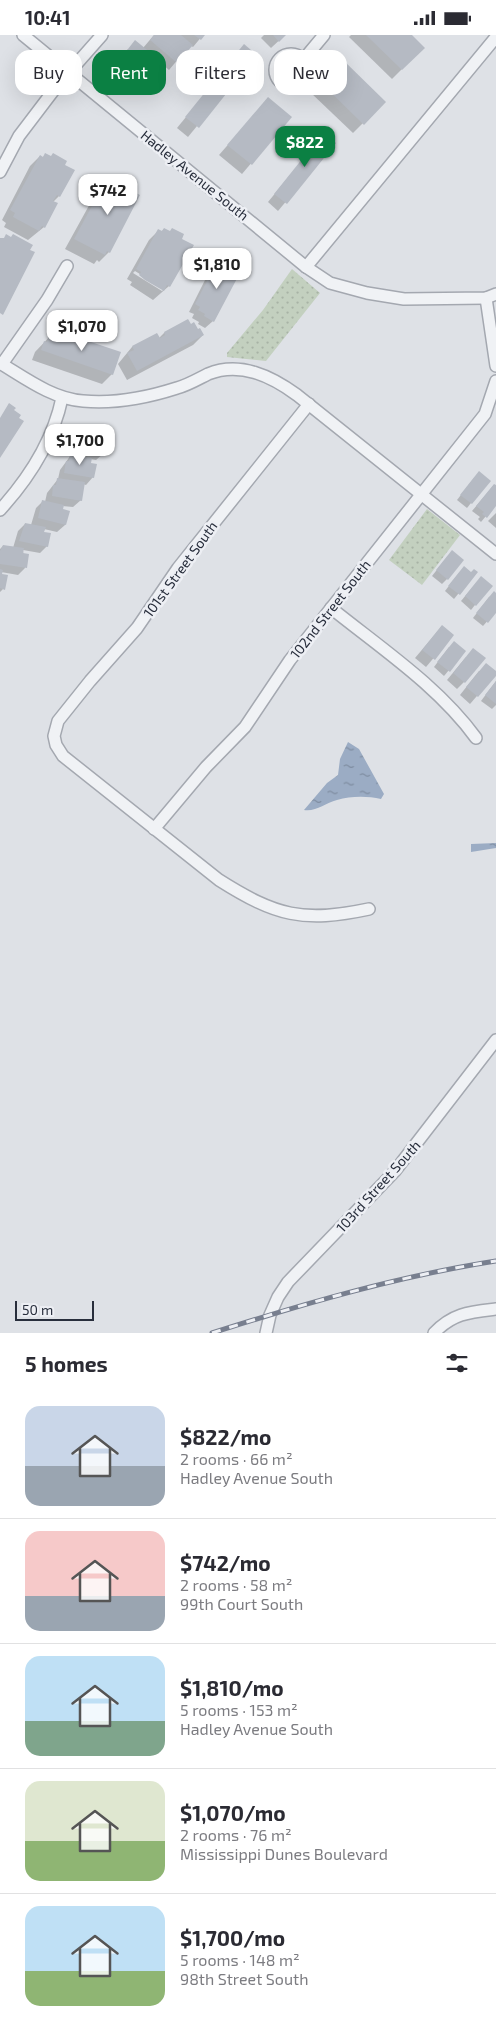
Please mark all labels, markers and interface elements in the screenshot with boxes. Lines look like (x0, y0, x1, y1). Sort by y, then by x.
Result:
text: 10:41 (25, 6, 70, 29)
chip: Buy (15, 50, 82, 95)
chip: Rent (92, 50, 166, 95)
chip: Filters (176, 50, 264, 95)
chip: New (274, 50, 347, 95)
pin: $822 (275, 125, 335, 168)
street label: Hadley Avenue South (138, 126, 252, 224)
text: $822 (286, 132, 324, 151)
pin: $742 (78, 173, 138, 216)
text: $742 (89, 180, 127, 199)
pin: $1,810 (176, 247, 258, 290)
text: $1,810 (193, 254, 241, 273)
pin: $1,070 (41, 309, 123, 352)
text: $1,070 (58, 316, 106, 335)
pin: $1,700 (39, 423, 121, 466)
text: $1,700 (56, 430, 104, 449)
street label: 101st Street South (139, 518, 221, 620)
street label: 102nd Street South (286, 556, 374, 662)
street label: 103rd Street South (332, 1137, 424, 1235)
scale bar (15, 1298, 94, 1321)
text: 50 m (22, 1301, 53, 1318)
icon: filters (443, 1349, 471, 1377)
text: 5 homes (25, 1351, 108, 1376)
text: $822/mo (180, 1424, 272, 1449)
icon: home (65, 1426, 125, 1486)
text: 2 rooms · 66 m² (180, 1449, 293, 1468)
text: Hadley Avenue South (180, 1468, 333, 1487)
text: $742/mo (180, 1550, 271, 1575)
icon: home (65, 1551, 125, 1611)
text: 2 rooms · 58 m² (180, 1575, 293, 1594)
text: 99th Court South (180, 1594, 303, 1613)
text: $1,810/mo (180, 1675, 284, 1700)
icon: home (65, 1676, 125, 1736)
text: 5 rooms · 153 m² (180, 1700, 298, 1719)
text: Hadley Avenue South (180, 1719, 333, 1738)
text: $1,070/mo (180, 1800, 286, 1825)
icon: home (65, 1801, 125, 1861)
text: 2 rooms · 76 m² (180, 1825, 292, 1844)
text: Mississippi Dunes Boulevard (180, 1844, 388, 1863)
text: $1,700/mo (180, 1925, 285, 1950)
icon: home (65, 1926, 125, 1986)
text: 5 rooms · 148 m² (180, 1950, 300, 1969)
text: 98th Street South (180, 1969, 308, 1988)

